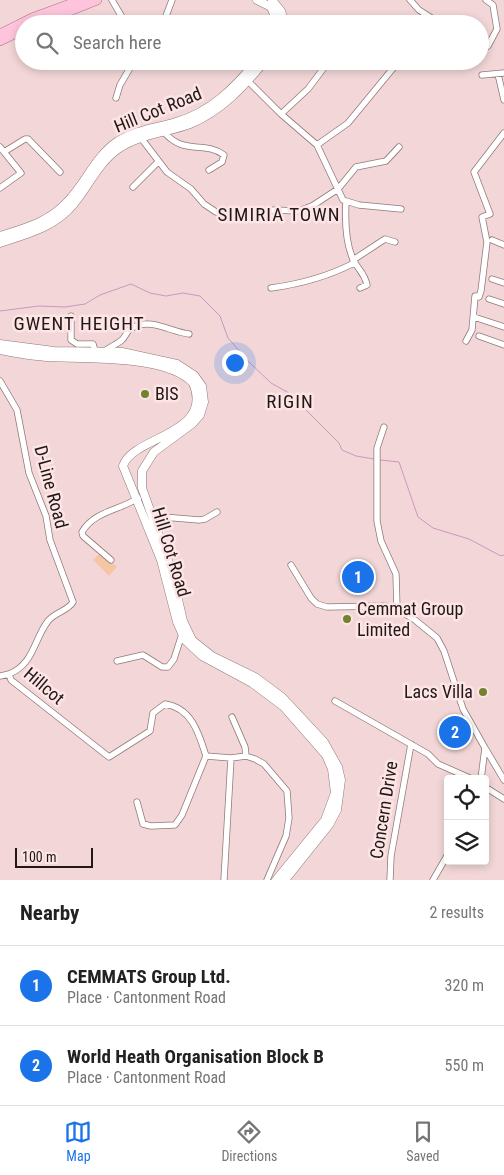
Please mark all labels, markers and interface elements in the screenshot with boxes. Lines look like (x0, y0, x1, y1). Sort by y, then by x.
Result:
search box (15, 15, 489, 70)
icon: search (33, 29, 61, 57)
text: Search here (73, 31, 161, 54)
street label: Hill Cot Road (111, 82, 205, 137)
district label: SIMIRIA TOWN (218, 203, 340, 226)
district label: GWENT HEIGHT (13, 312, 145, 335)
your location (222, 350, 248, 376)
place label: BIS (155, 383, 179, 404)
marker: BIS (139, 388, 151, 400)
district label: RIGIN (266, 390, 314, 413)
street label: D-Line Road (30, 443, 73, 531)
street label: Hill Cot Road (148, 505, 195, 599)
pin: 1 (342, 558, 374, 596)
place label: Cemmat Group Limited (357, 598, 464, 640)
marker: Cemmat Group Limited (341, 613, 353, 625)
street label: Hillcot (20, 663, 69, 709)
place label: Lacs Villa (404, 681, 473, 702)
marker: Lacs Villa (477, 686, 489, 698)
pin: 2 (439, 713, 471, 751)
street label: Concern Drive (365, 759, 402, 860)
map controls (444, 775, 489, 865)
button: locate (444, 775, 489, 820)
button: layers (444, 820, 489, 865)
scale bar (15, 845, 92, 868)
text: 100 m (22, 849, 57, 865)
text: Nearby (20, 901, 79, 925)
text: 2 results (429, 903, 484, 922)
text: CEMMATS Group Ltd. (67, 965, 231, 988)
text: 1 (32, 976, 40, 995)
text: 320 m (445, 976, 484, 995)
text: Place · Cantonment Road (67, 988, 226, 1007)
text: World Heath Organisation Block B (67, 1045, 324, 1068)
text: 2 (32, 1056, 40, 1075)
text: 550 m (445, 1056, 484, 1075)
text: Place · Cantonment Road (67, 1068, 226, 1087)
tab: Map (64, 1118, 92, 1164)
tab: Directions (221, 1118, 277, 1164)
tab: Saved (406, 1118, 440, 1164)

